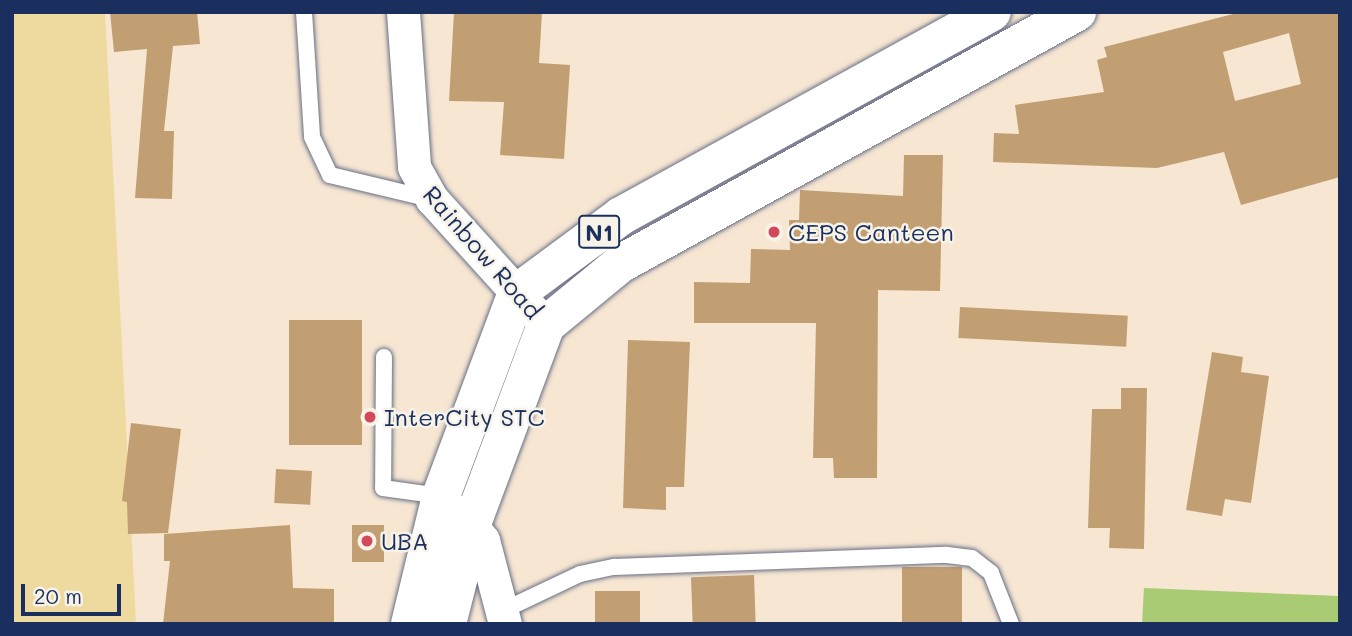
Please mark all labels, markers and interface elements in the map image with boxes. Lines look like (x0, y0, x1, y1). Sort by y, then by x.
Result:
street label: Rainbow Road (417, 180, 549, 324)
road number: N1 (578, 213, 620, 252)
place label: CEPS Canteen (788, 218, 954, 246)
marker: CEPS Canteen (766, 224, 782, 240)
place label: InterCity STC (384, 403, 545, 431)
marker: InterCity STC (362, 409, 378, 425)
place label: UBA (381, 527, 429, 555)
marker: UBA (359, 533, 375, 549)
scale bar (24, 570, 124, 614)
text: 20 m (34, 582, 82, 609)

